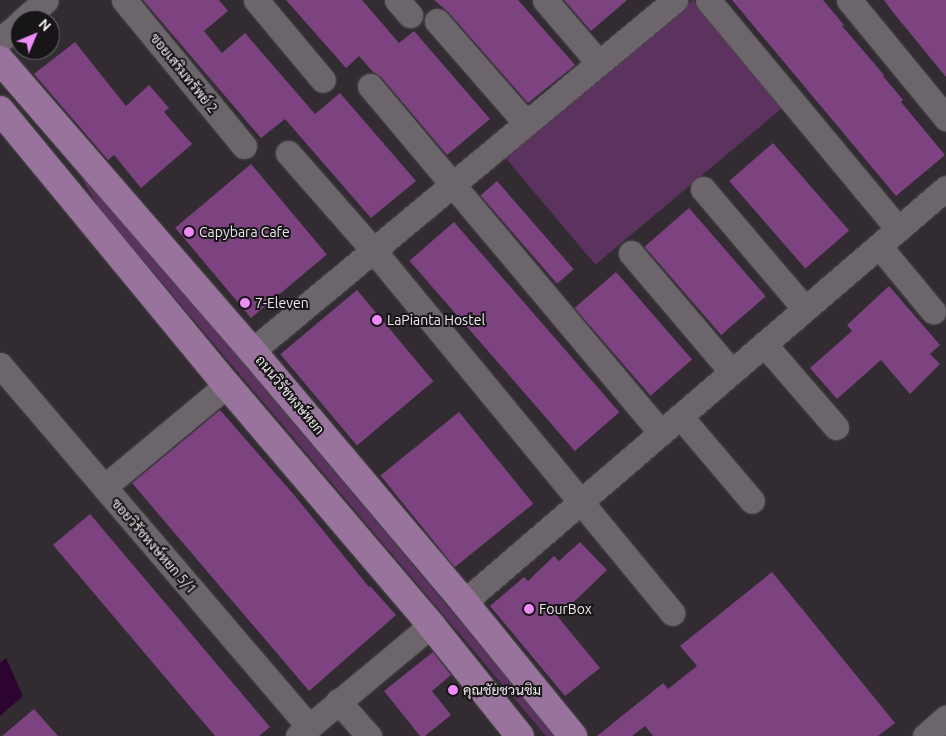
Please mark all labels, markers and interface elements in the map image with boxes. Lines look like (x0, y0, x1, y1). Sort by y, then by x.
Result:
north arrow (10, 10, 60, 60)
text: N (36, 16, 54, 34)
street label: ซอยเสริมทรัพย์ 2 (147, 30, 221, 116)
place label: Capybara Cafe (199, 224, 290, 240)
marker: Capybara Cafe (183, 226, 195, 238)
place label: 7-Eleven (255, 295, 309, 311)
marker: 7-Eleven (239, 297, 251, 309)
place label: LaPianta Hostel (387, 312, 485, 328)
marker: LaPianta Hostel (371, 314, 383, 326)
street label: ถนนวิรัชหงษ์หยก (252, 352, 328, 438)
street label: ซอยวิรัชหงษ์หยก 5/1 (108, 495, 200, 597)
place label: FourBox (539, 601, 592, 617)
marker: FourBox (523, 603, 535, 615)
place label: คุณชัยชวนชิม (463, 682, 541, 698)
marker: คุณชัยชวนชิม (447, 684, 459, 696)

